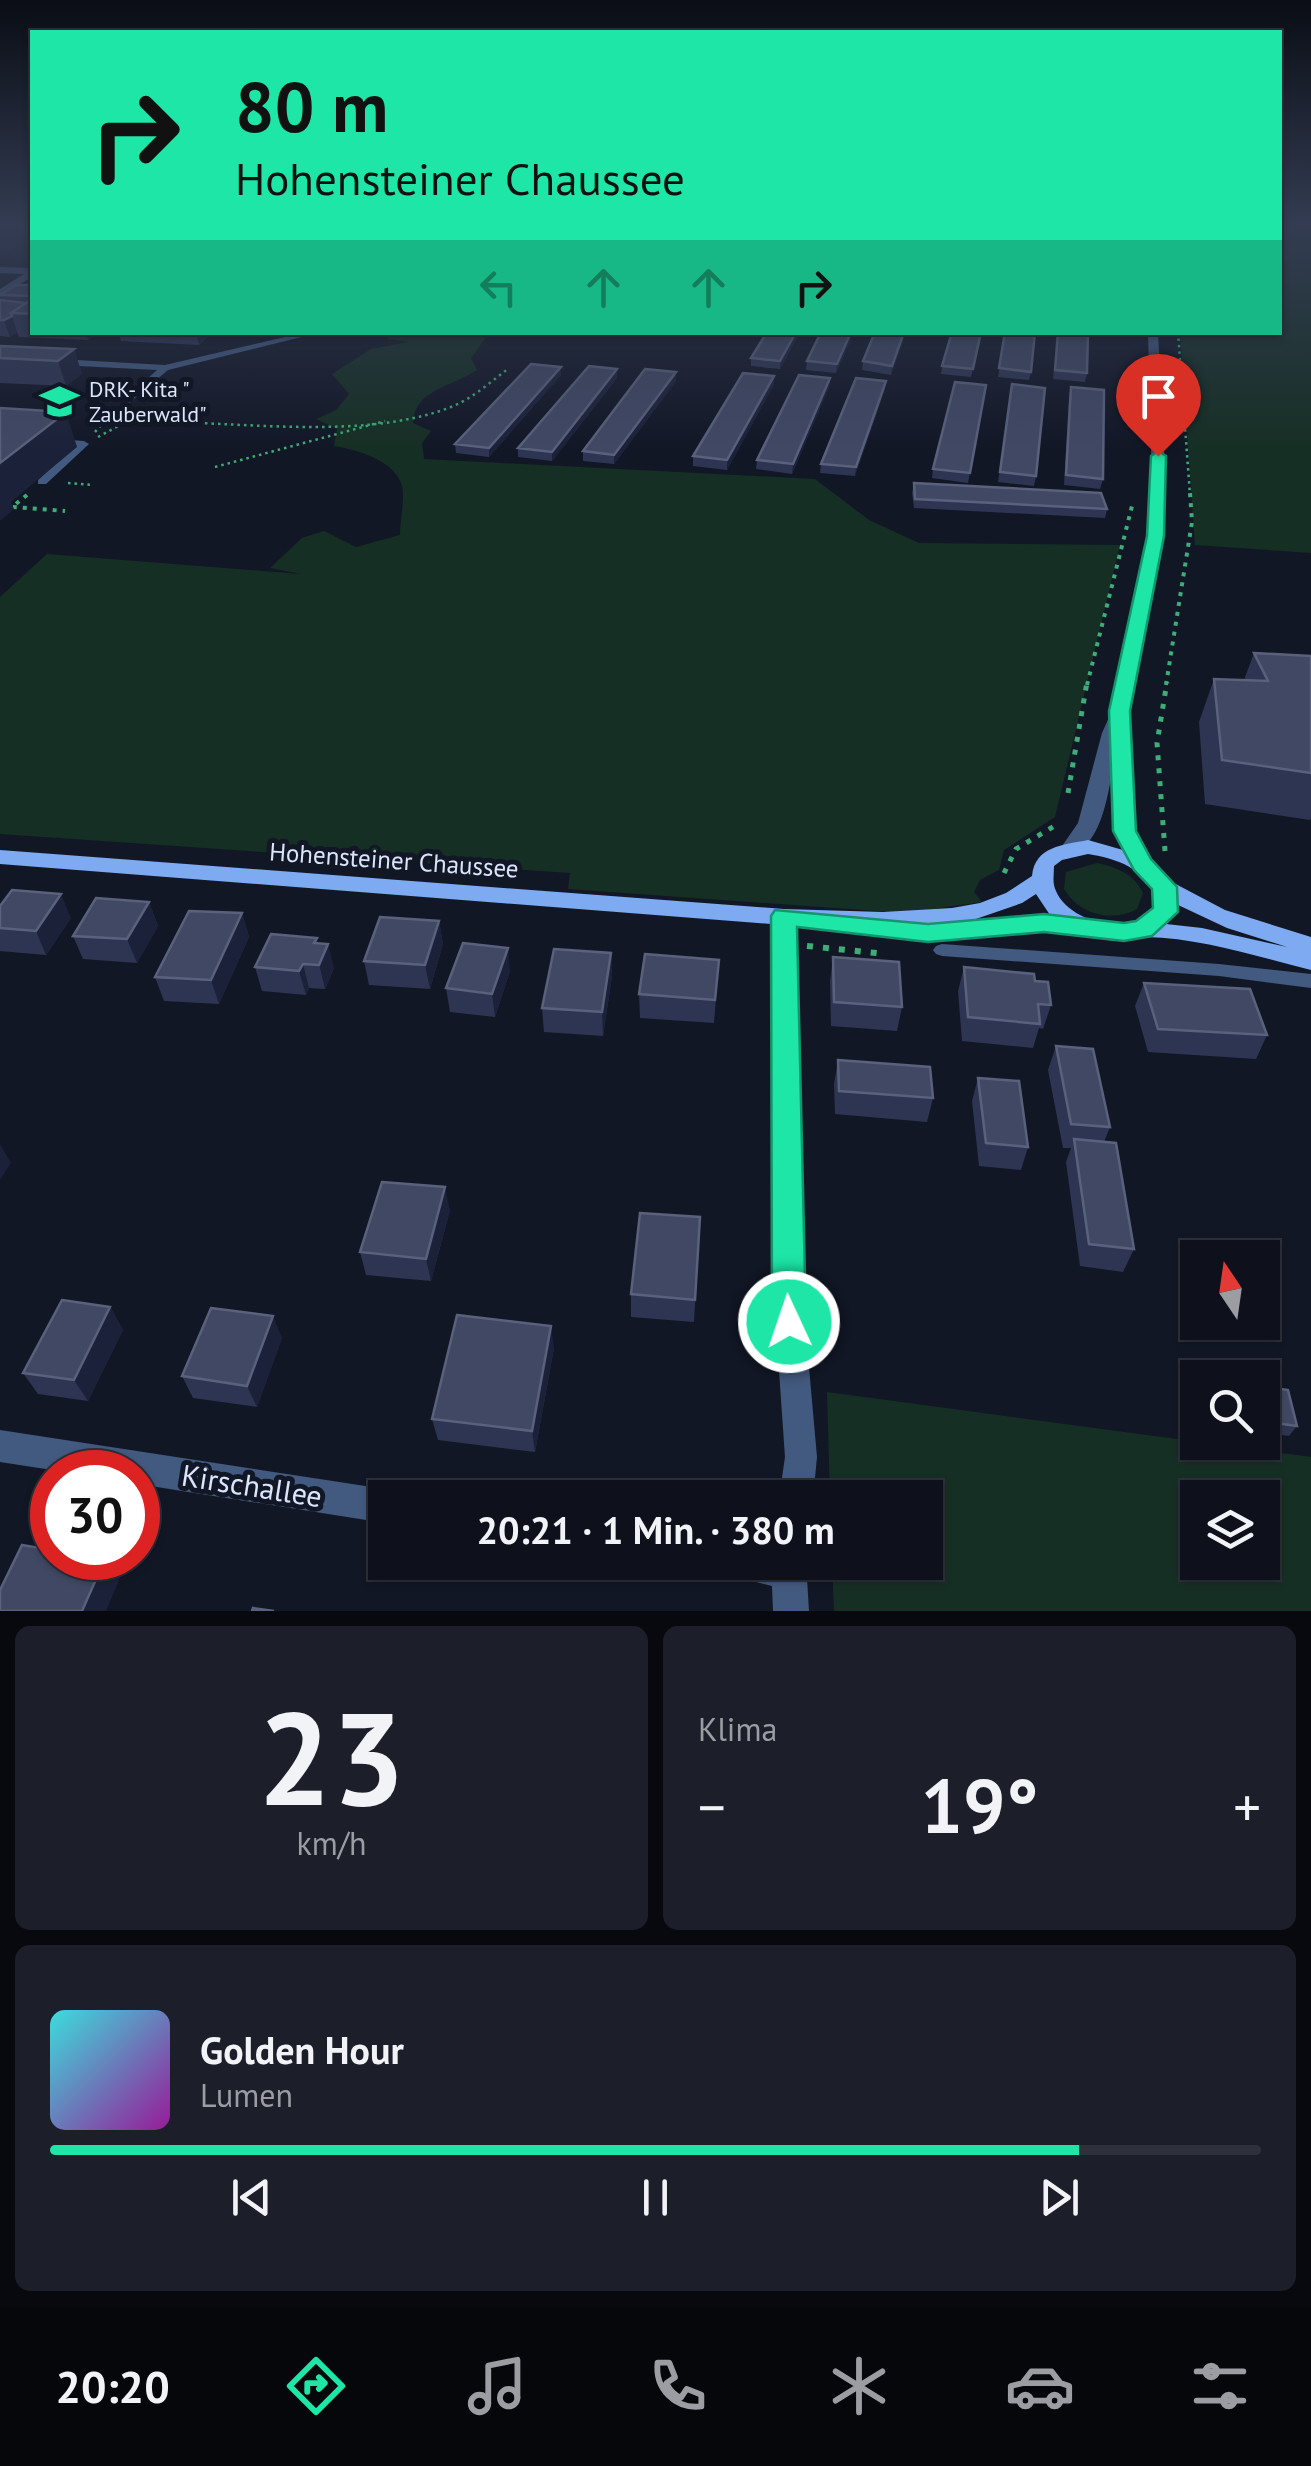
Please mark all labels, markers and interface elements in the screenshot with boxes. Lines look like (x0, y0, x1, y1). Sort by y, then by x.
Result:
text: 80 m (235, 61, 388, 151)
icon: right (70, 70, 200, 200)
text: Hohensteiner Chaussee (235, 149, 685, 207)
icon: left (471, 260, 526, 315)
icon: ahead (576, 260, 631, 315)
icon: ahead (681, 260, 736, 315)
icon: right (786, 260, 841, 315)
pin (1116, 354, 1201, 457)
icon: arrive (1131, 369, 1186, 424)
place label: DRK- Kita " Zauberwald" (89, 375, 207, 428)
school or university icon: DRK- Kita " Zauberwald" (38, 381, 80, 423)
street label: Hohensteiner Chaussee (268, 835, 520, 885)
north arrow (1180, 1240, 1280, 1340)
map controls (1180, 1240, 1280, 1580)
position arrow (737, 1270, 841, 1374)
button: search (1180, 1360, 1280, 1460)
speed limit sign: 30 (30, 1450, 160, 1580)
street label: Kirschallee (179, 1455, 325, 1515)
button: layers (1180, 1480, 1280, 1580)
text: 20:21 · 1 Min. · 380 m (476, 1505, 835, 1554)
text: 23 (258, 1673, 405, 1841)
text: Klima (698, 1708, 777, 1750)
text: 19° (921, 1757, 1038, 1854)
text: − (698, 1771, 726, 1842)
text: + (1233, 1771, 1261, 1842)
text: km/h (296, 1822, 367, 1864)
text: Golden Hour (200, 2025, 404, 2074)
text: Lumen (200, 2074, 293, 2116)
icon: previous (224, 2170, 279, 2225)
icon: pause (628, 2170, 683, 2225)
icon: next (1032, 2170, 1087, 2225)
icon: directions (281, 2351, 351, 2421)
icon: music (462, 2351, 532, 2421)
icon: phone (643, 2351, 713, 2421)
icon: climate (824, 2351, 894, 2421)
icon: car (1005, 2351, 1075, 2421)
icon: filters (1185, 2351, 1255, 2421)
text: 20:20 (55, 2357, 170, 2415)

